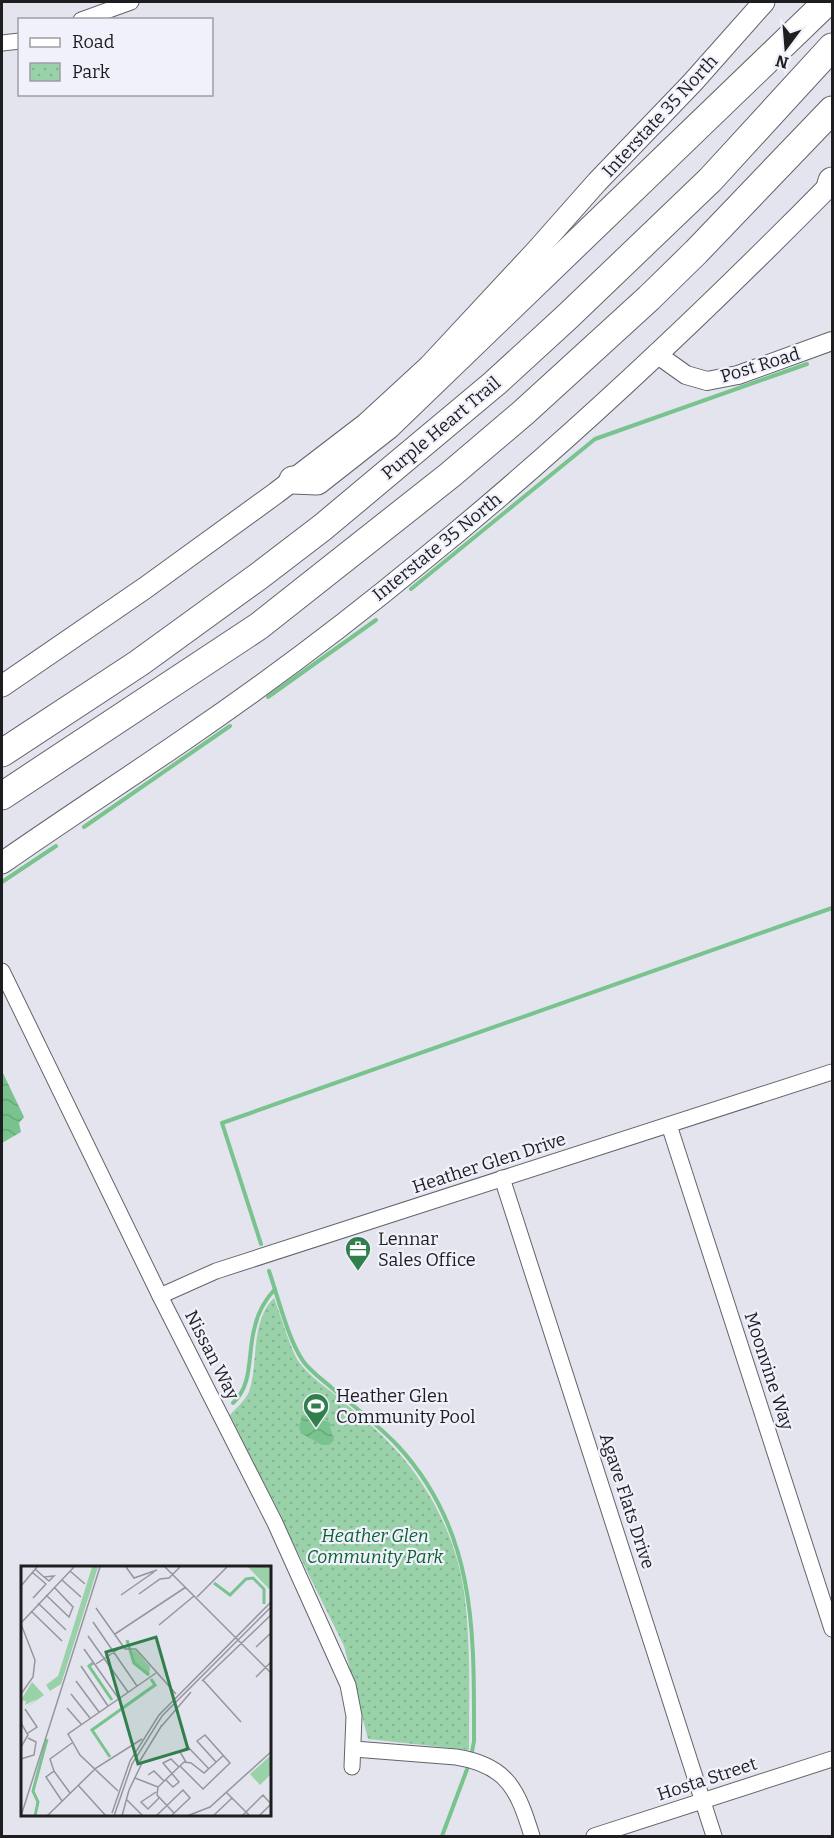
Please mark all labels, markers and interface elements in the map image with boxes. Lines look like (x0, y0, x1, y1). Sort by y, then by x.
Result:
legend (18, 18, 213, 96)
north arrow (756, 18, 816, 78)
text: Road (72, 31, 115, 53)
street label: Interstate 35 North (598, 50, 722, 182)
text: N (773, 51, 791, 73)
text: Park (72, 61, 111, 83)
street label: Post Road (718, 342, 803, 387)
street label: Purple Heart Trail (377, 372, 505, 484)
street label: Interstate 35 North (368, 488, 506, 606)
street label: Heather Glen Drive (409, 1128, 569, 1198)
place label: Lennar Sales Office (378, 1228, 476, 1271)
office icon: Lennar Sales Office (343, 1234, 373, 1272)
street label: Nissan Way (180, 1307, 244, 1404)
street label: Moonvine Way (740, 1309, 799, 1433)
place label: Heather Glen Community Pool (336, 1385, 476, 1428)
sports icon: Heather Glen Community Pool (301, 1391, 331, 1429)
street label: Agave Flats Drive (595, 1430, 659, 1572)
park label: Heather Glen Community Park (307, 1525, 444, 1568)
inset map (21, 1566, 272, 1817)
street label: Hosta Street (654, 1752, 760, 1805)

